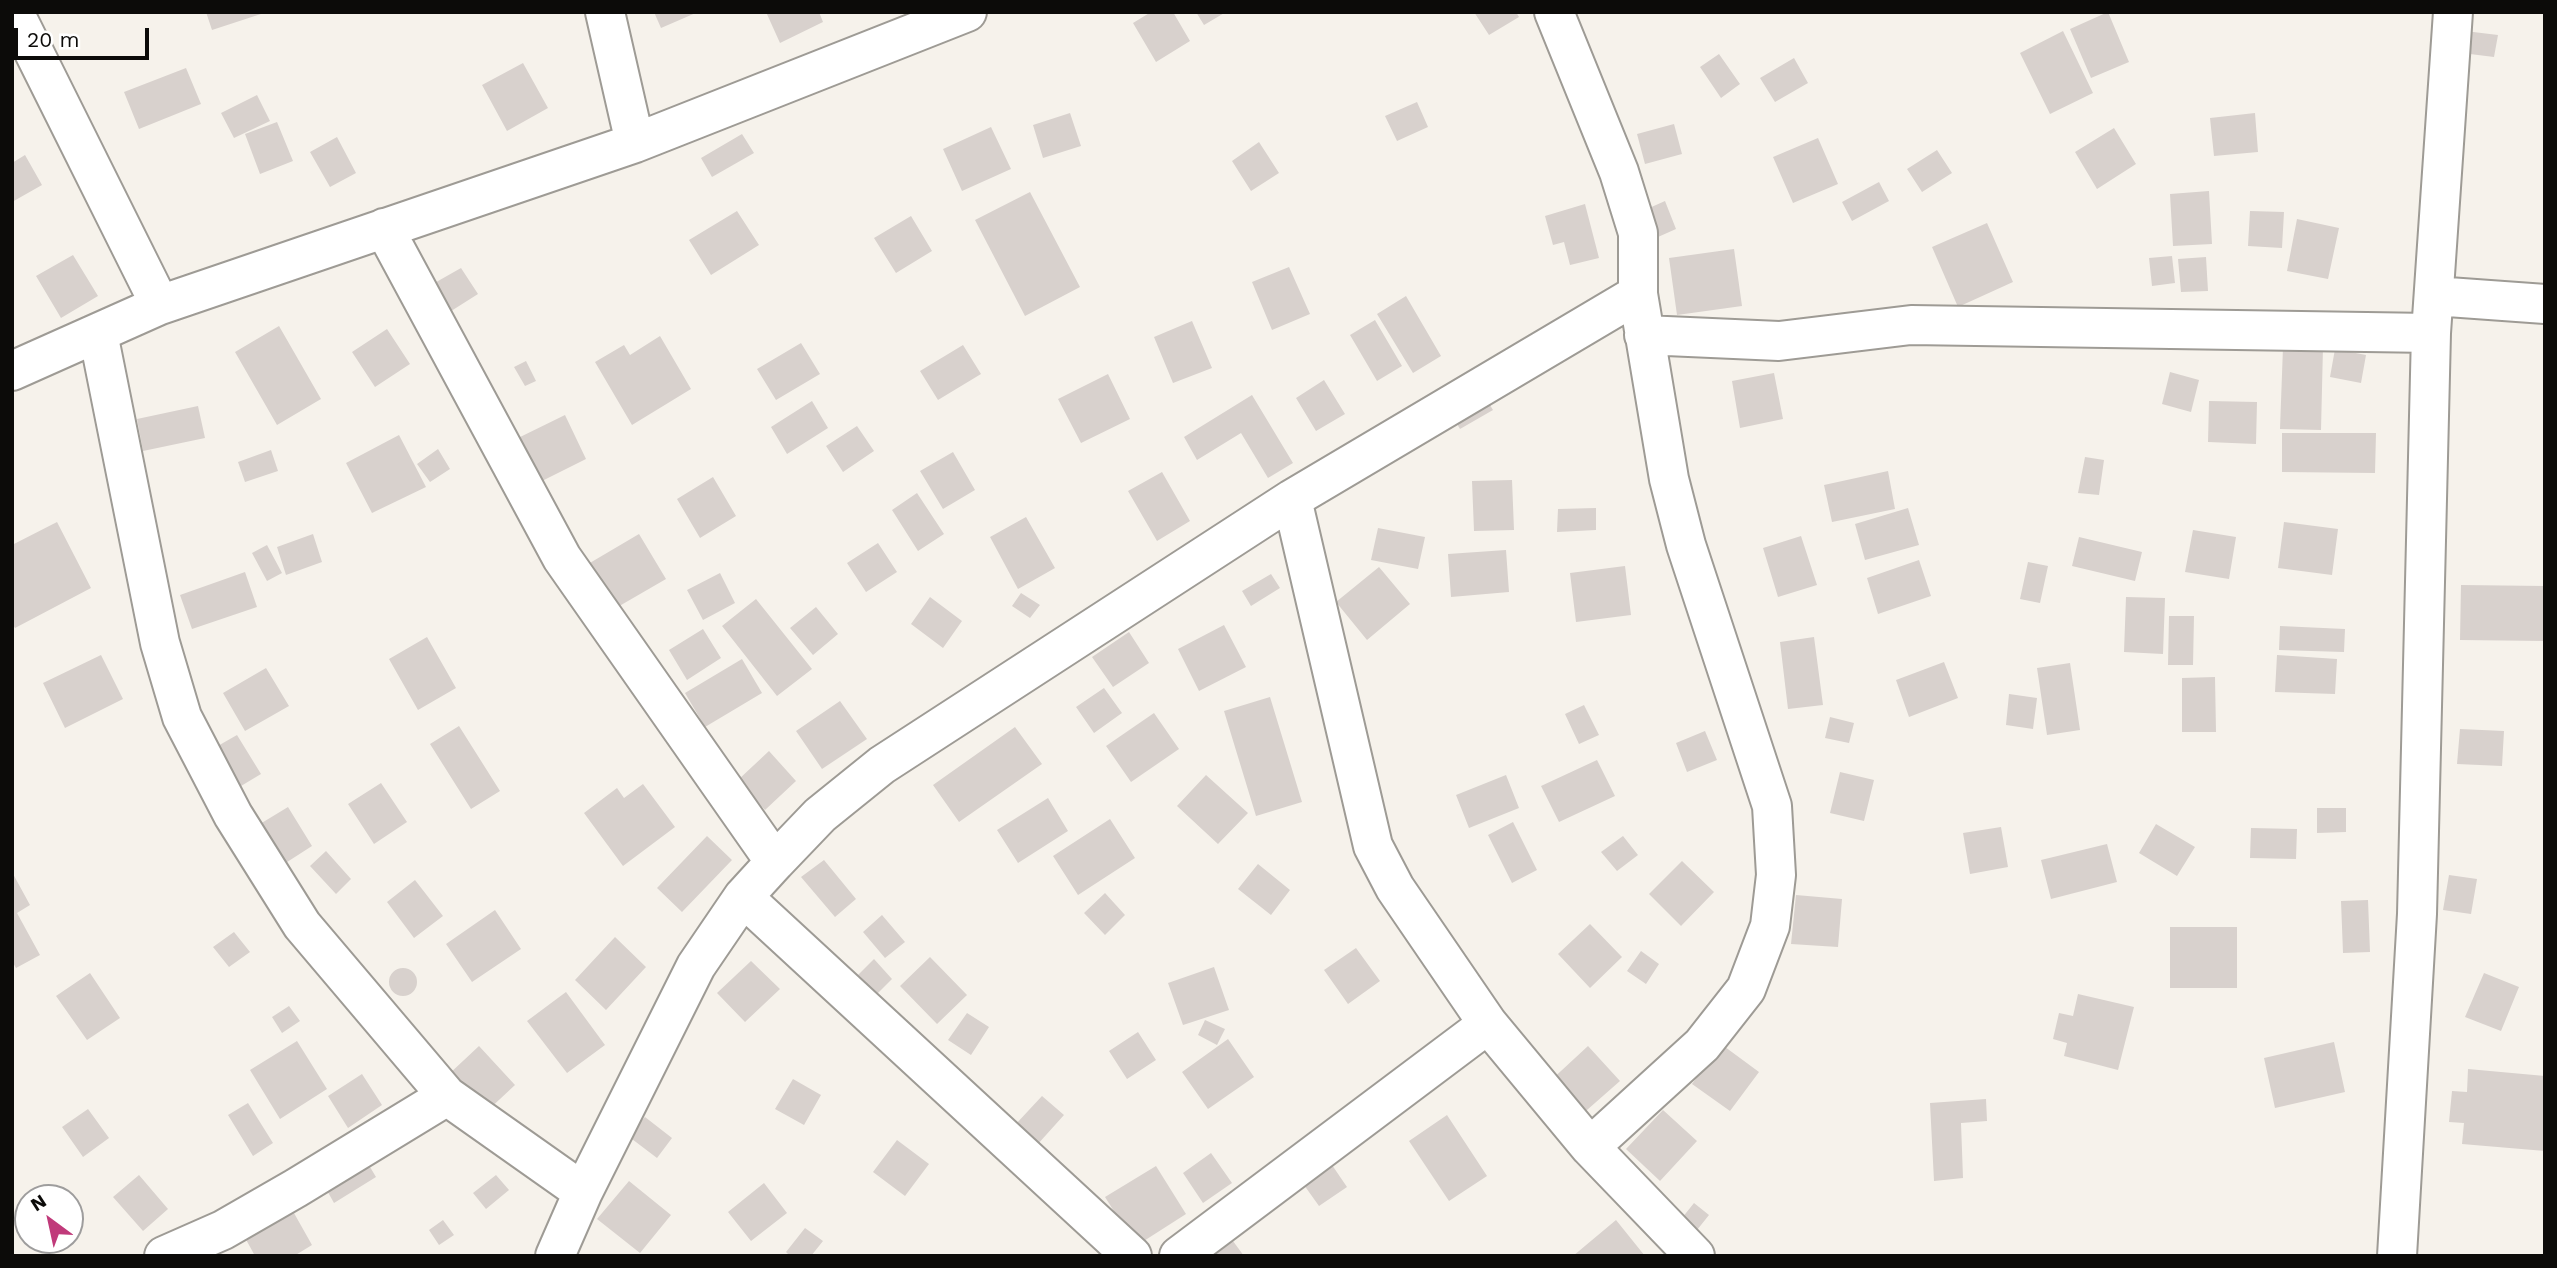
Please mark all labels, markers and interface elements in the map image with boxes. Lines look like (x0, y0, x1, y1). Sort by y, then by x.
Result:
scale bar (18, 14, 152, 58)
text: 20 m (27, 27, 79, 52)
north arrow (14, 1184, 84, 1254)
text: N (26, 1189, 51, 1216)

